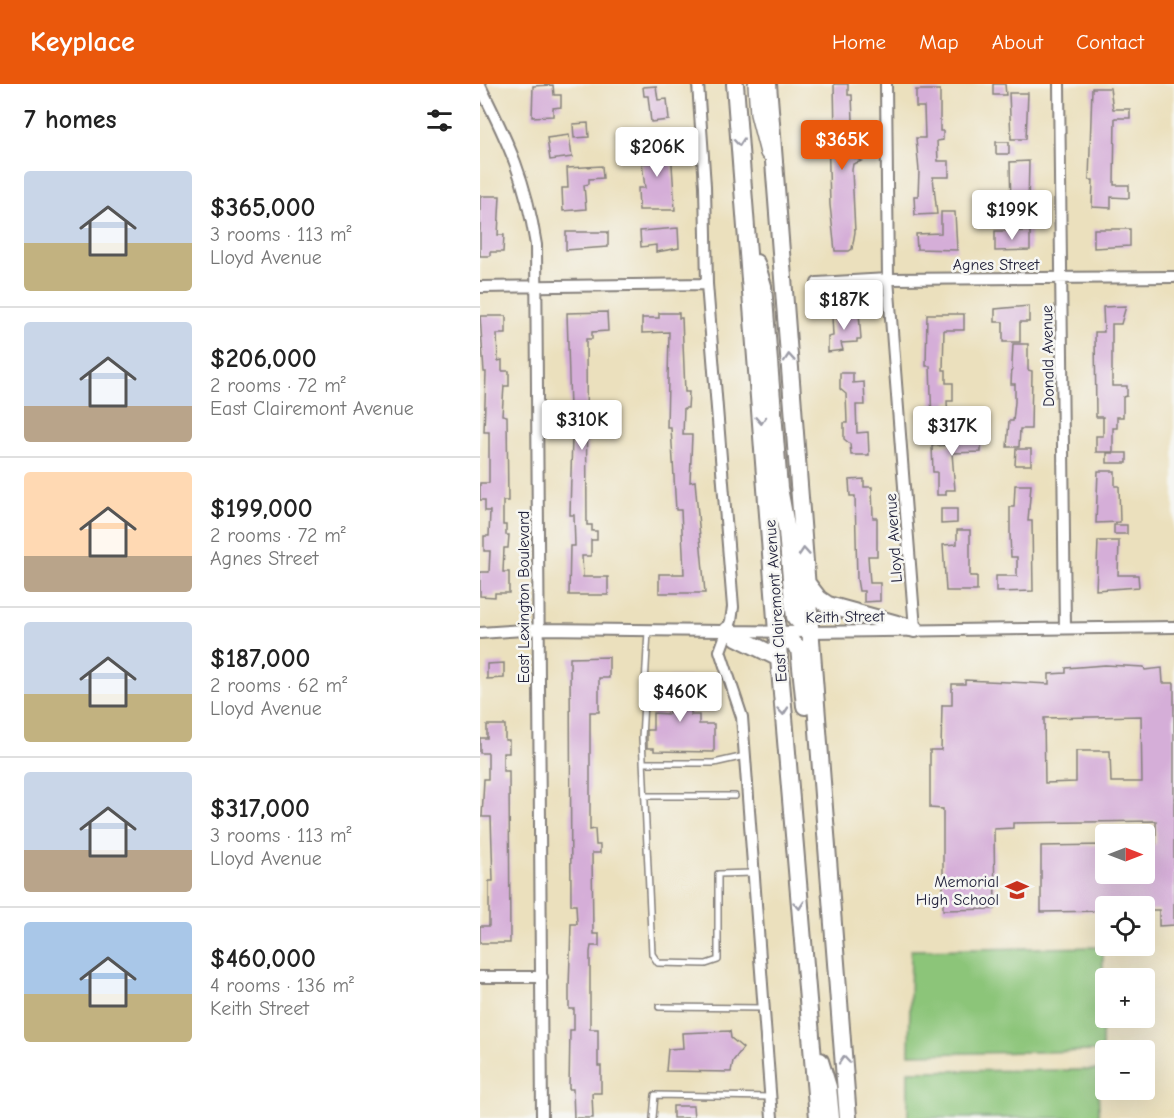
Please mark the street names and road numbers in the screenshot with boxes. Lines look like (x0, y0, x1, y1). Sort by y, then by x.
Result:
street label: Agnes Street (953, 256, 1040, 274)
street label: Donald Avenue (1038, 305, 1058, 407)
street label: Lloyd Avenue (882, 493, 906, 583)
street label: East Lexington Boulevard (515, 511, 533, 683)
street label: East Clairemont Avenue (761, 519, 791, 683)
street label: Keith Street (805, 607, 885, 627)

